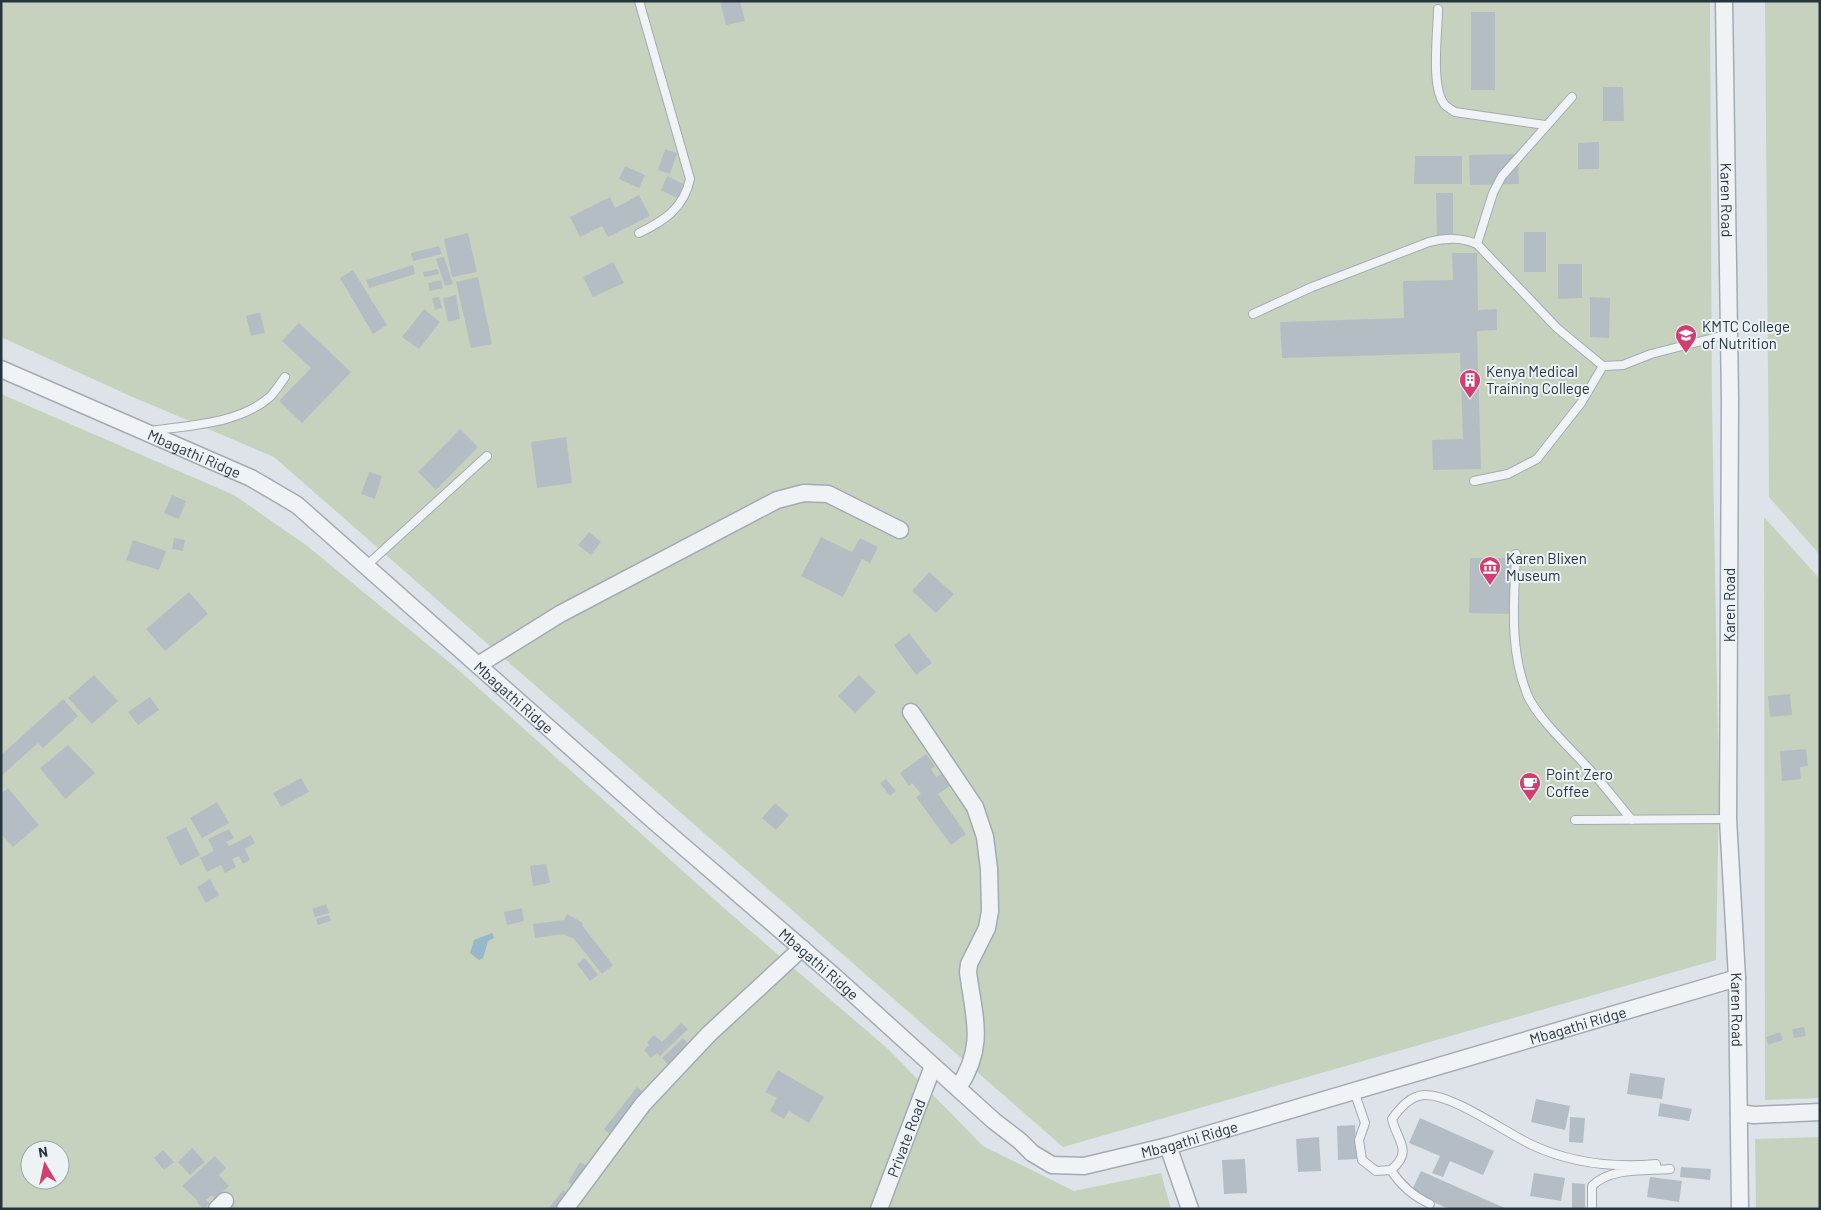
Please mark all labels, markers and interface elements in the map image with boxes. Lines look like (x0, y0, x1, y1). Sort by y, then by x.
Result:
street label: Karen Road (1717, 163, 1737, 237)
place label: KMTC College of Nutrition (1702, 317, 1790, 352)
school or university icon: KMTC College of Nutrition (1674, 323, 1698, 354)
place label: Kenya Medical Training College (1486, 362, 1590, 397)
building icon: Kenya Medical Training College (1458, 368, 1482, 399)
street label: Mbagathi Ridge (145, 425, 244, 482)
place label: Karen Blixen Museum (1506, 549, 1587, 584)
museum icon: Karen Blixen Museum (1478, 555, 1502, 586)
street label: Karen Road (1720, 568, 1738, 642)
street label: Mbagathi Ridge (471, 657, 557, 737)
place label: Point Zero Coffee (1546, 765, 1613, 800)
cafe icon: Point Zero Coffee (1518, 771, 1542, 802)
street label: Mbagathi Ridge (776, 924, 863, 1003)
street label: Karen Road (1728, 972, 1747, 1047)
street label: Mbagathi Ridge (1527, 1002, 1628, 1048)
street label: Private Road (883, 1096, 929, 1180)
street label: Mbagathi Ridge (1139, 1117, 1240, 1161)
north arrow (20, 1140, 70, 1190)
text: N (37, 1143, 49, 1161)

